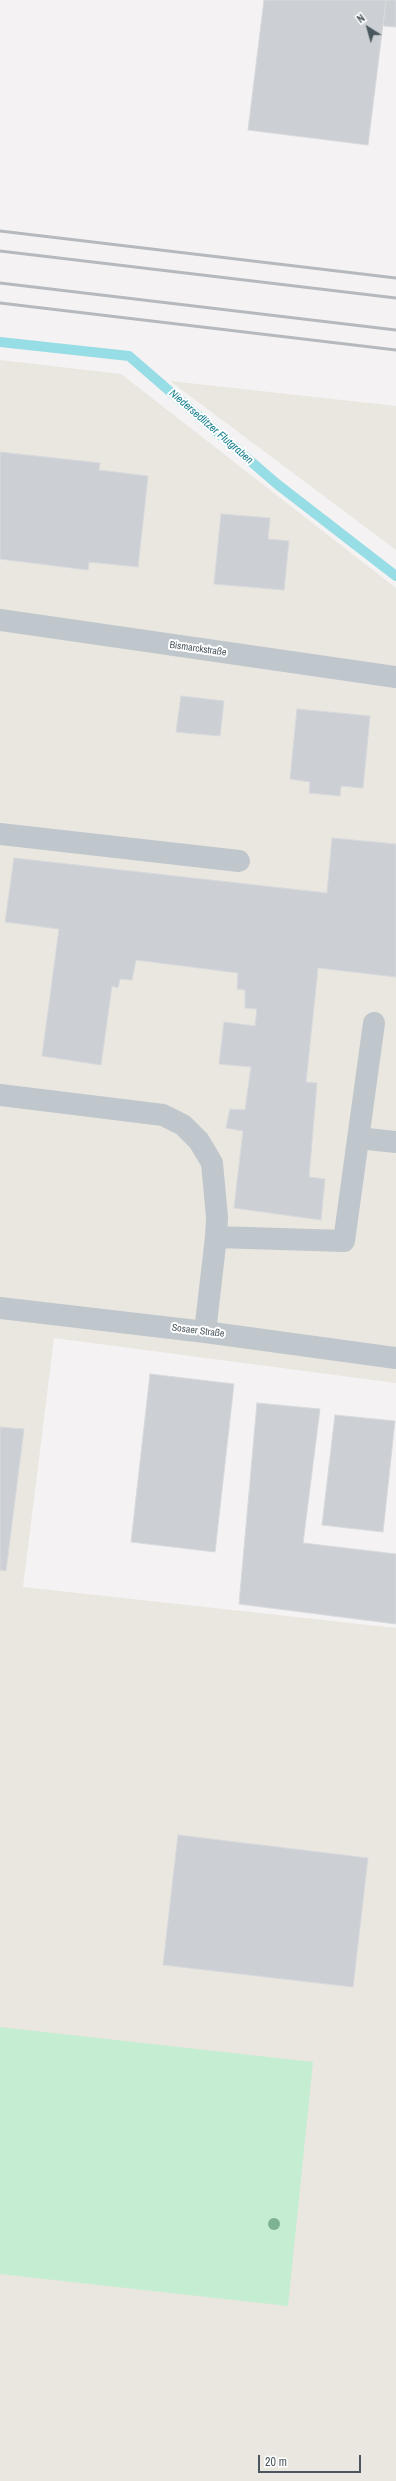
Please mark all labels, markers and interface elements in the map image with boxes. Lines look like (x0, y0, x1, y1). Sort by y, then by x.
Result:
north arrow (348, 8, 388, 48)
text: N (354, 11, 368, 26)
water label: Niedersedlitzer Flutgraben (166, 387, 256, 467)
street label: Bismarckstraße (169, 639, 227, 659)
street label: Sosaer Straße (171, 1322, 225, 1340)
scale bar (260, 2447, 363, 2473)
text: 20 m (265, 2454, 287, 2470)

